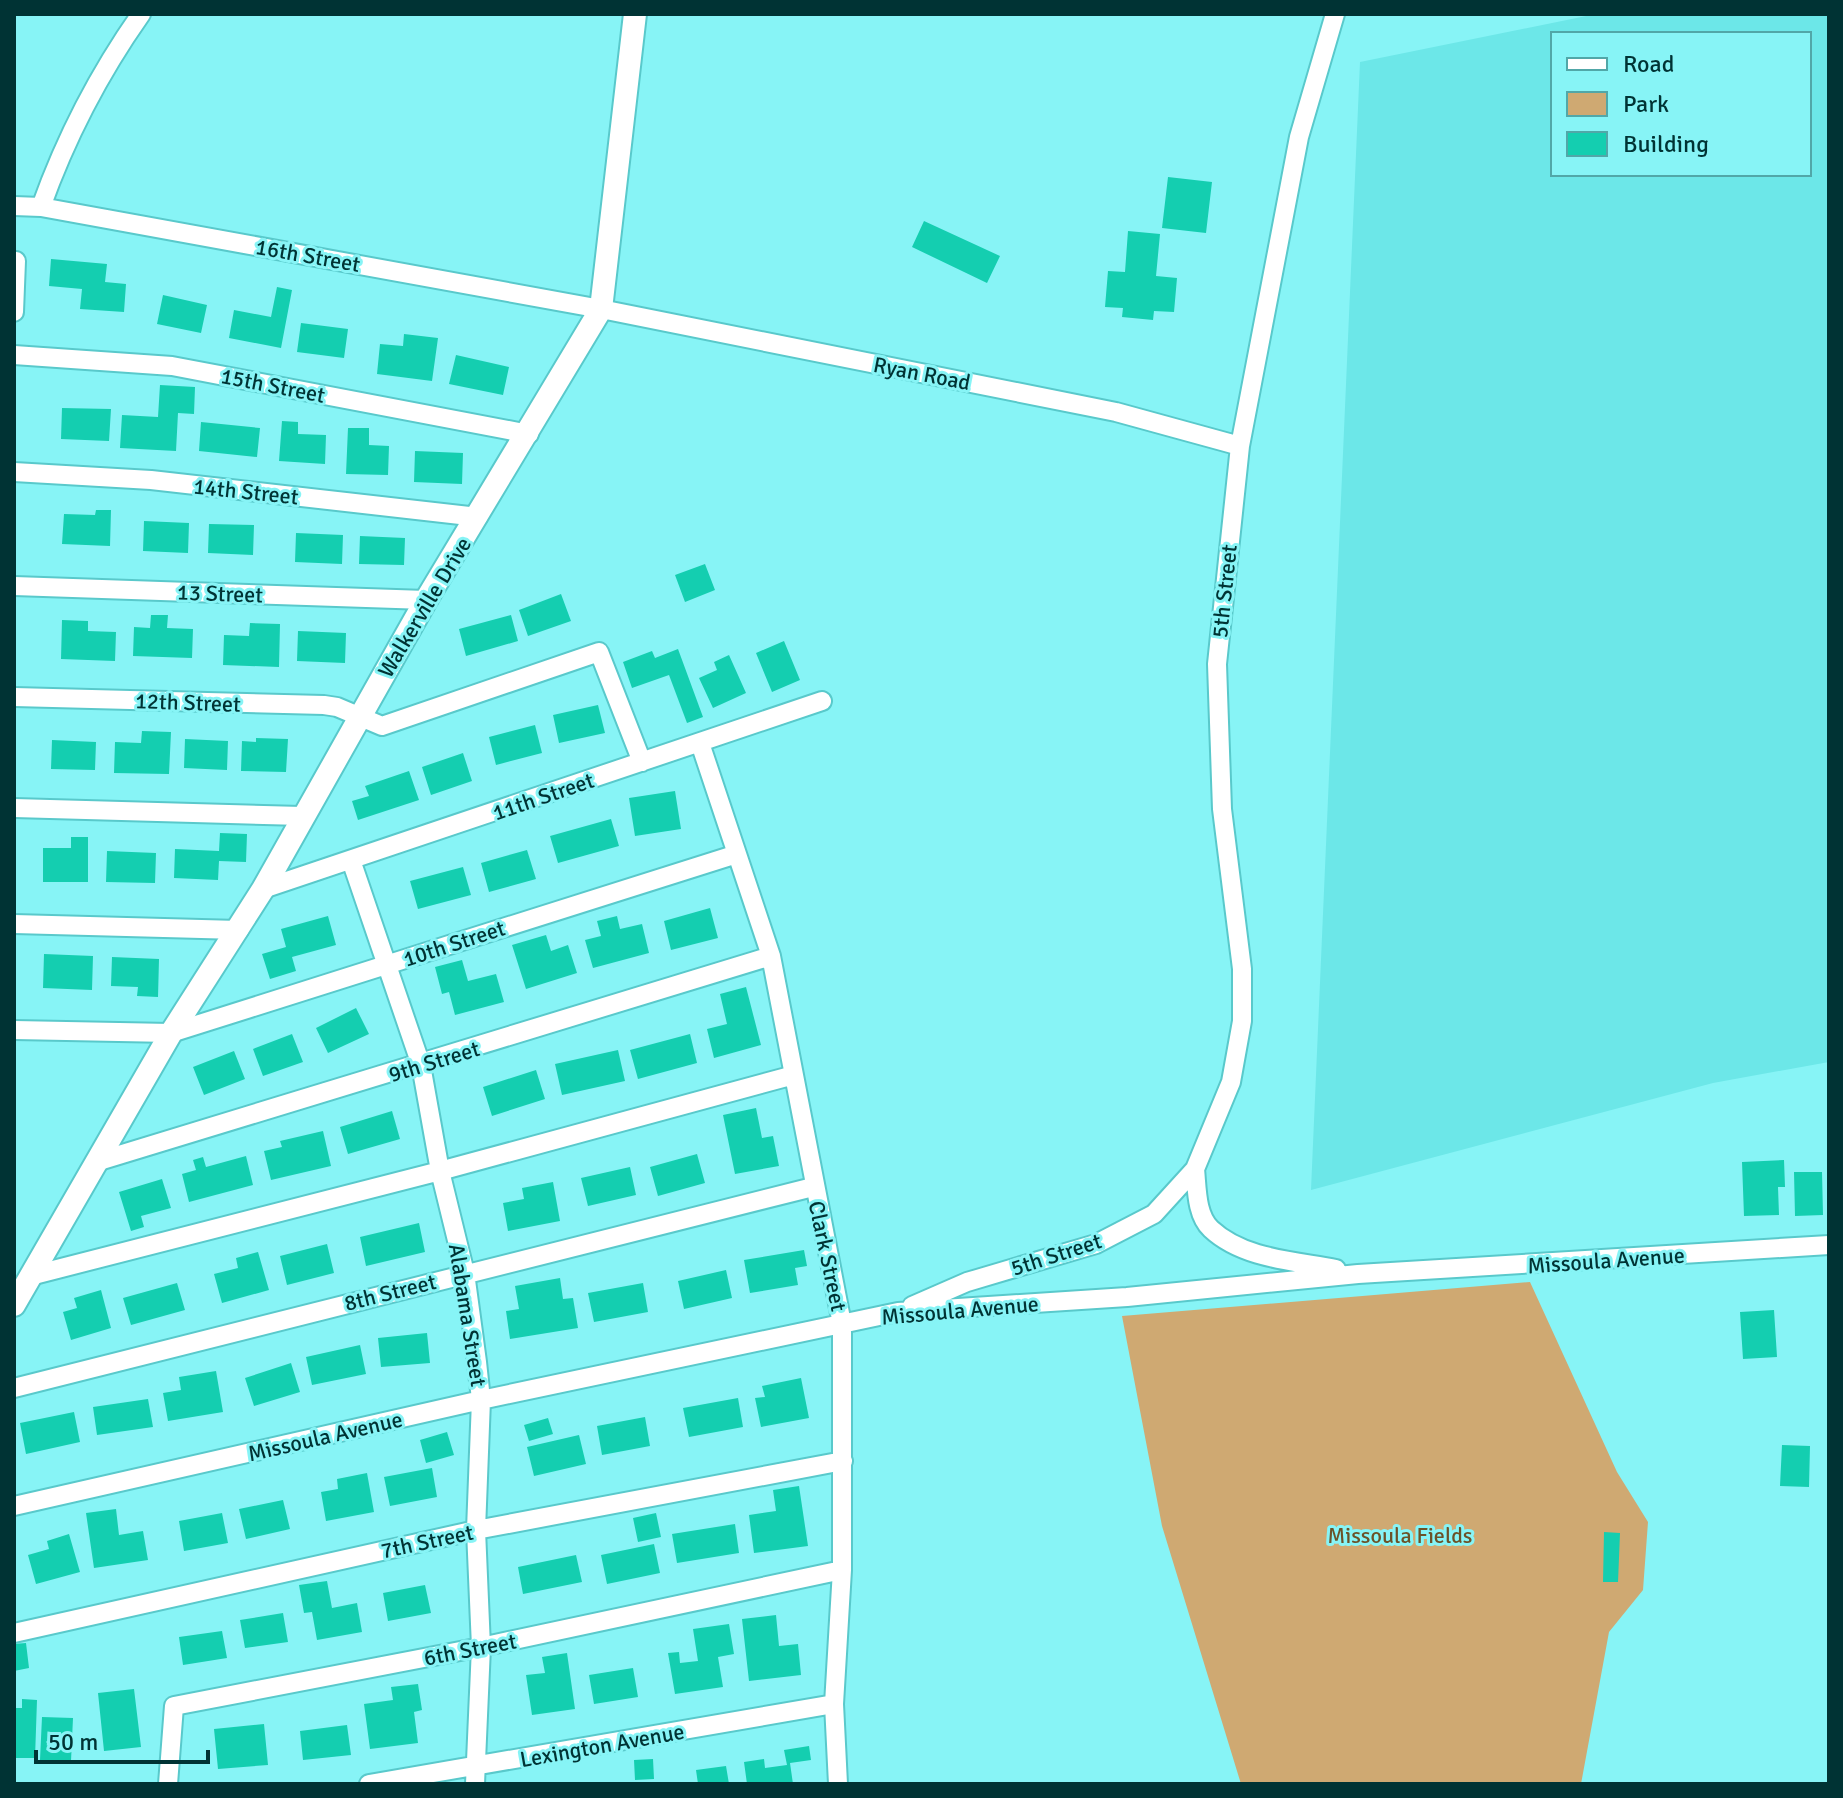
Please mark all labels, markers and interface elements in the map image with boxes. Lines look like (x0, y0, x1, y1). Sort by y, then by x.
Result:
legend (1551, 32, 1811, 176)
text: Road (1623, 49, 1674, 79)
text: Park (1623, 89, 1669, 119)
text: Building (1623, 129, 1709, 159)
street label: 16th Street (254, 233, 363, 278)
street label: Ryan Road (871, 351, 973, 396)
street label: 15th Street (218, 362, 328, 409)
street label: 14th Street (192, 473, 300, 510)
street label: Walkerville Drive (372, 532, 477, 682)
street label: 5th Street (1206, 543, 1243, 639)
street label: 13 Street (177, 579, 264, 609)
street label: 12th Street (135, 687, 242, 718)
street label: 11th Street (489, 766, 598, 826)
street label: 10th Street (400, 914, 509, 973)
street label: 9th Street (385, 1035, 483, 1088)
street label: Clark Street (803, 1198, 852, 1314)
street label: 5th Street (1007, 1227, 1105, 1282)
street label: Alabama Street (443, 1242, 492, 1389)
street label: Missoula Avenue (1526, 1242, 1686, 1279)
street label: 8th Street (341, 1268, 439, 1317)
street label: Missoula Avenue (880, 1290, 1040, 1331)
street label: Missoula Avenue (245, 1406, 405, 1467)
street label: 7th Street (378, 1518, 476, 1564)
park label: Missoula Fields (1328, 1522, 1473, 1549)
street label: 6th Street (422, 1627, 519, 1672)
scale bar (36, 1714, 208, 1764)
street label: Lexington Avenue (518, 1718, 686, 1773)
text: 50 m (48, 1727, 98, 1757)

